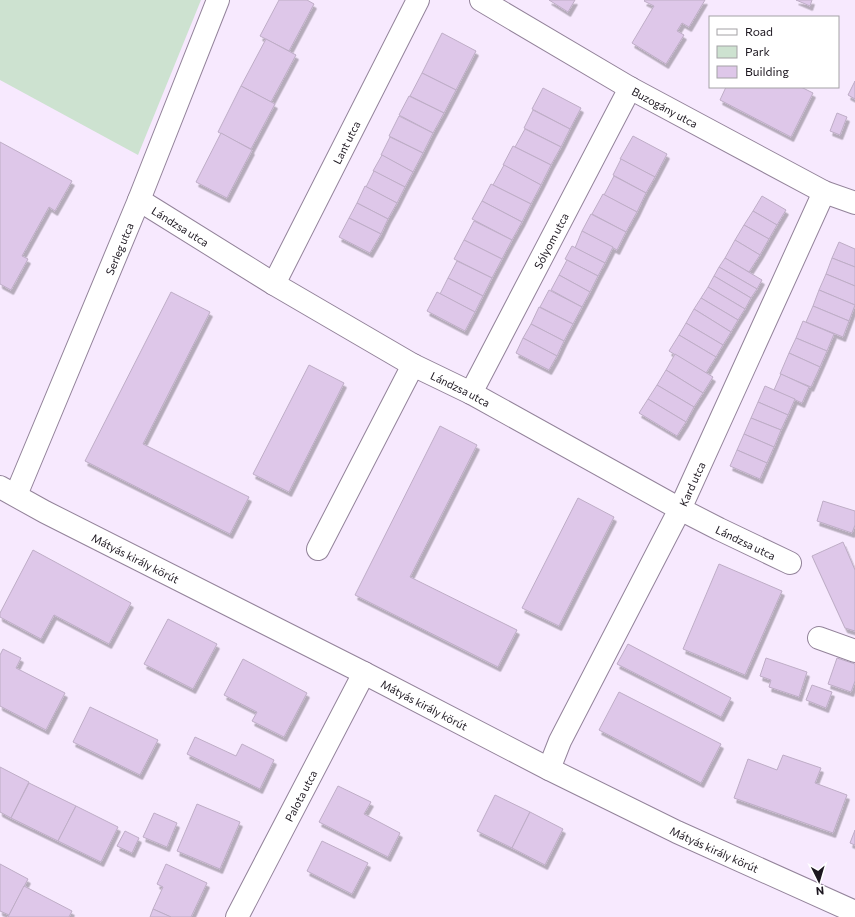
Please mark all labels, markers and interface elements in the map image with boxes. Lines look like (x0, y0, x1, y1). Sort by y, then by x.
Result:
legend (709, 16, 839, 88)
text: Road (745, 24, 773, 38)
text: Park (745, 44, 771, 58)
text: Building (745, 64, 789, 78)
street label: Buzogány utca (630, 84, 700, 130)
street label: Lant utca (330, 118, 362, 166)
street label: Lándzsa utca (150, 203, 212, 249)
street label: Sólyom utca (531, 210, 570, 271)
street label: Serleg utca (102, 221, 135, 277)
street label: Lándzsa utca (429, 368, 493, 409)
street label: Kard utca (676, 459, 707, 508)
street label: Lándzsa utca (714, 522, 778, 562)
street label: Mátyás király körút (90, 530, 182, 585)
street label: Mátyás király körút (379, 677, 471, 732)
street label: Palota utca (282, 768, 319, 823)
street label: Mátyás király körút (668, 823, 761, 875)
north arrow (799, 861, 839, 901)
text: N (815, 885, 825, 898)

